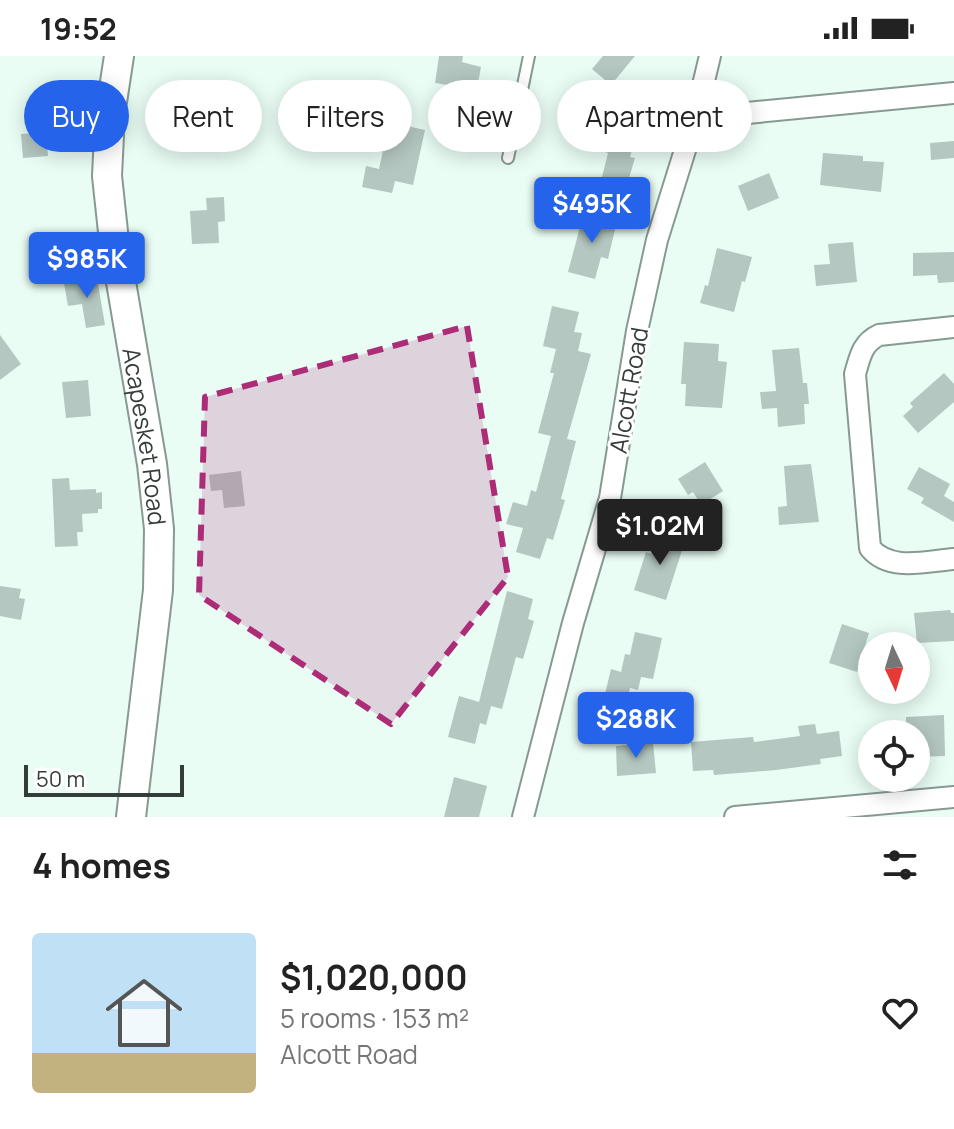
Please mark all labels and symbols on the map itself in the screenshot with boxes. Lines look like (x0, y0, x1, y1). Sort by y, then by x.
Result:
pin: $495K (536, 177, 648, 245)
pin: $985K (31, 232, 143, 300)
street label: Alcott Road (601, 324, 655, 456)
street label: Acapesket Road (116, 345, 175, 527)
pin: $1.02M (595, 499, 725, 567)
north arrow (858, 632, 930, 704)
pin: $288K (580, 692, 692, 760)
scale bar (24, 761, 184, 797)

